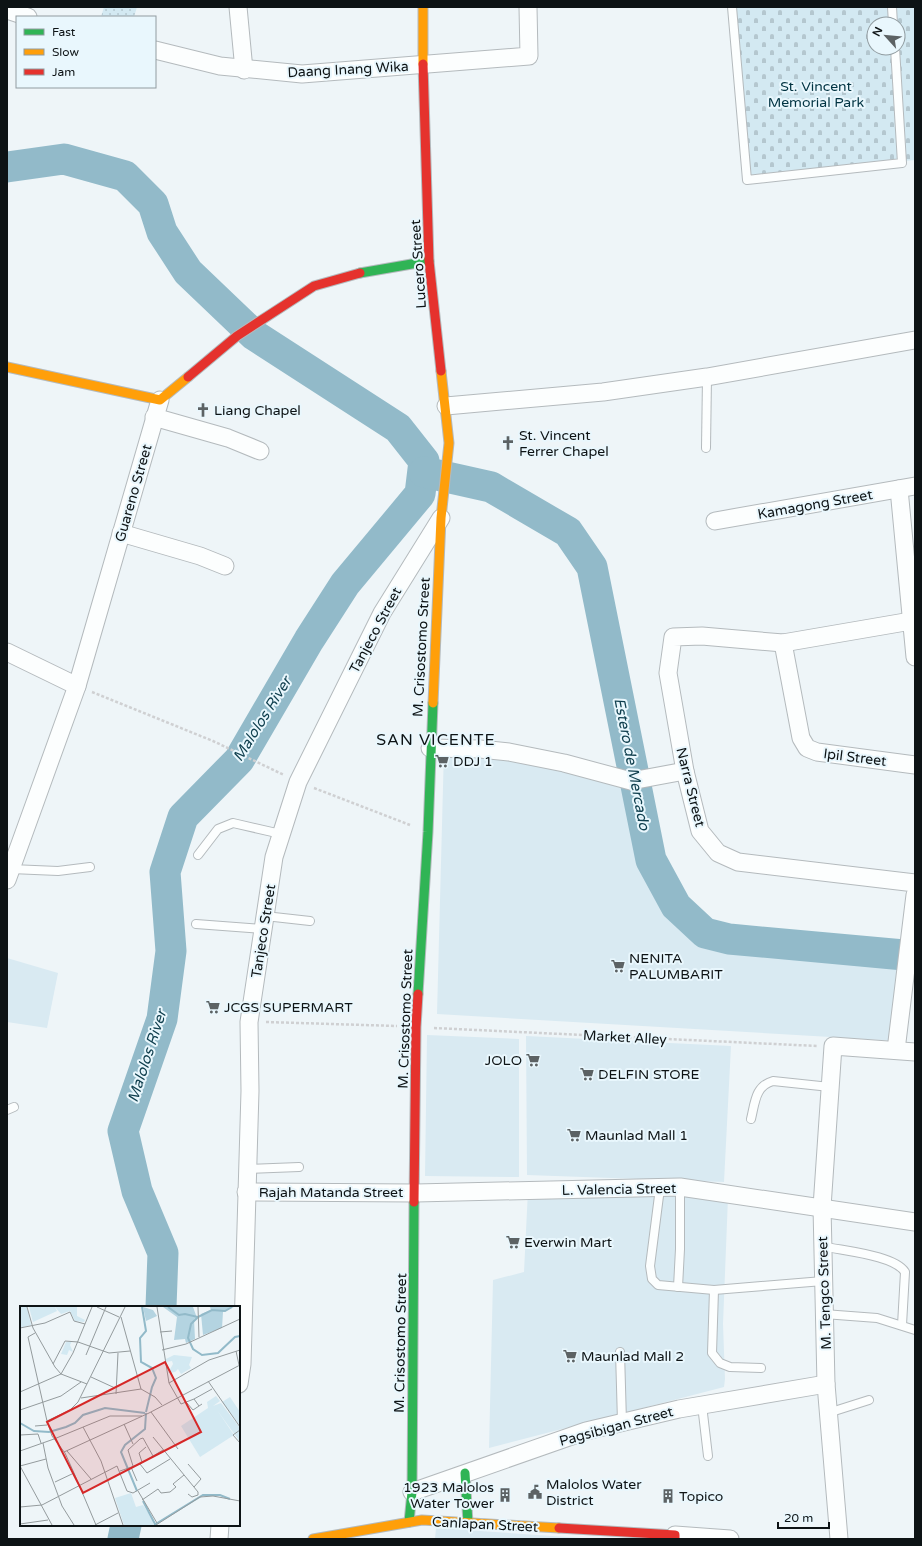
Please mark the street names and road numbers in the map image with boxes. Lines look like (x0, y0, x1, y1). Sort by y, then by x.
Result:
street label: Daang Inang Wika (287, 58, 409, 81)
street label: Lucero Street (407, 218, 430, 309)
street label: Guareno Street (111, 442, 156, 544)
street label: Kamagong Street (756, 486, 874, 523)
street label: M. Crisostomo Street (409, 576, 434, 717)
street label: Tanjeco Street (346, 584, 406, 676)
street label: Ipil Street (822, 745, 888, 770)
street label: Narra Street (672, 746, 709, 829)
street label: Tanjeco Street (248, 882, 279, 979)
street label: M. Crisostomo Street (395, 948, 416, 1089)
street label: Market Alley (583, 1027, 668, 1048)
street label: L. Valencia Street (562, 1180, 677, 1199)
street label: Rajah Matanda Street (259, 1184, 404, 1201)
street label: M. Tengco Street (814, 1235, 835, 1350)
street label: M. Crisostomo Street (391, 1272, 410, 1413)
street label: Pagsibigan Street (557, 1403, 676, 1450)
street label: Canlapan Street (431, 1513, 539, 1536)

